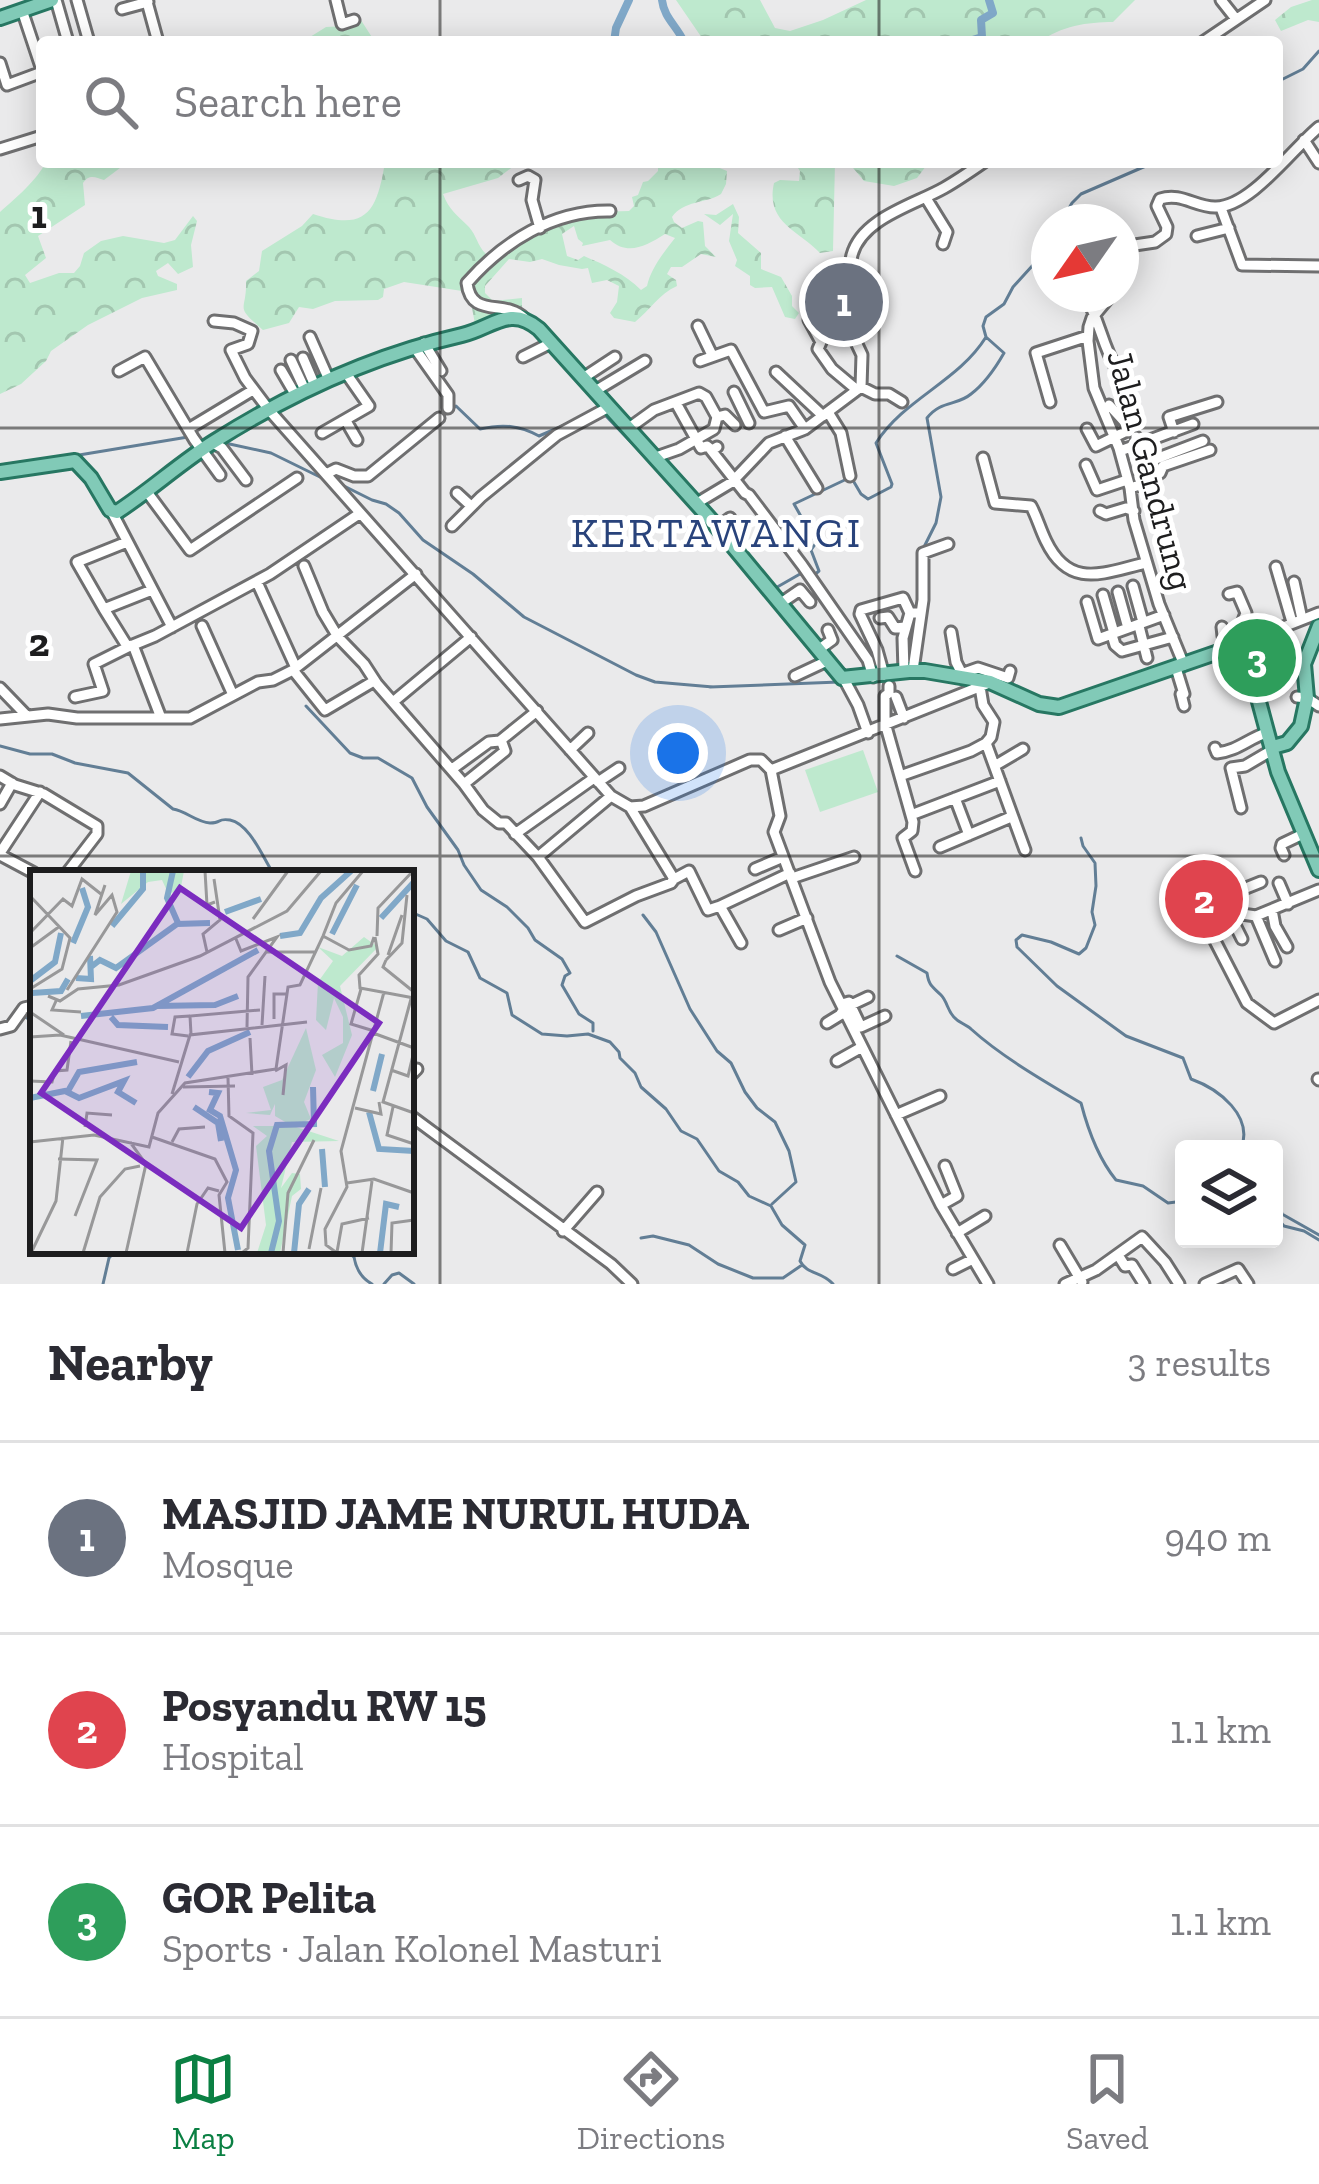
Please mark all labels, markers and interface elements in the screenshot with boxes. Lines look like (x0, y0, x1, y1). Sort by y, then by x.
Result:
search box (36, 36, 1283, 168)
icon: search (78, 69, 144, 135)
text: Search here (174, 75, 402, 129)
text: 1 (31, 191, 47, 238)
north arrow (1031, 204, 1139, 312)
pin: 1 (805, 257, 883, 347)
street label: Jalan Gandrung (1098, 345, 1204, 595)
district label: KERTAWANGI (571, 507, 863, 558)
pin: 3 (1218, 613, 1296, 703)
text: 2 (29, 619, 50, 666)
your location (648, 723, 708, 783)
pin: 2 (1165, 854, 1243, 944)
inset map (30, 870, 414, 1254)
map controls (1175, 1140, 1283, 1248)
button: layers (1175, 1140, 1283, 1248)
text: Nearby (48, 1332, 213, 1393)
text: 3 results (1127, 1339, 1271, 1386)
text: MASJID JAME NURUL HUDA (162, 1487, 749, 1541)
text: 1 (79, 1514, 95, 1561)
text: 940 m (1164, 1514, 1271, 1561)
text: Mosque (162, 1541, 294, 1588)
text: Posyandu RW 15 (162, 1679, 486, 1733)
text: 2 (77, 1706, 97, 1753)
text: 1.1 km (1170, 1706, 1271, 1753)
text: Hospital (162, 1733, 304, 1780)
text: GOR Pelita (162, 1871, 376, 1925)
text: 3 (77, 1898, 97, 1945)
text: 1.1 km (1170, 1898, 1271, 1945)
text: Sports · Jalan Kolonel Masturi (162, 1925, 662, 1972)
tab: Map (170, 2046, 236, 2157)
tab: Directions (577, 2046, 726, 2157)
tab: Saved (1066, 2046, 1149, 2157)

